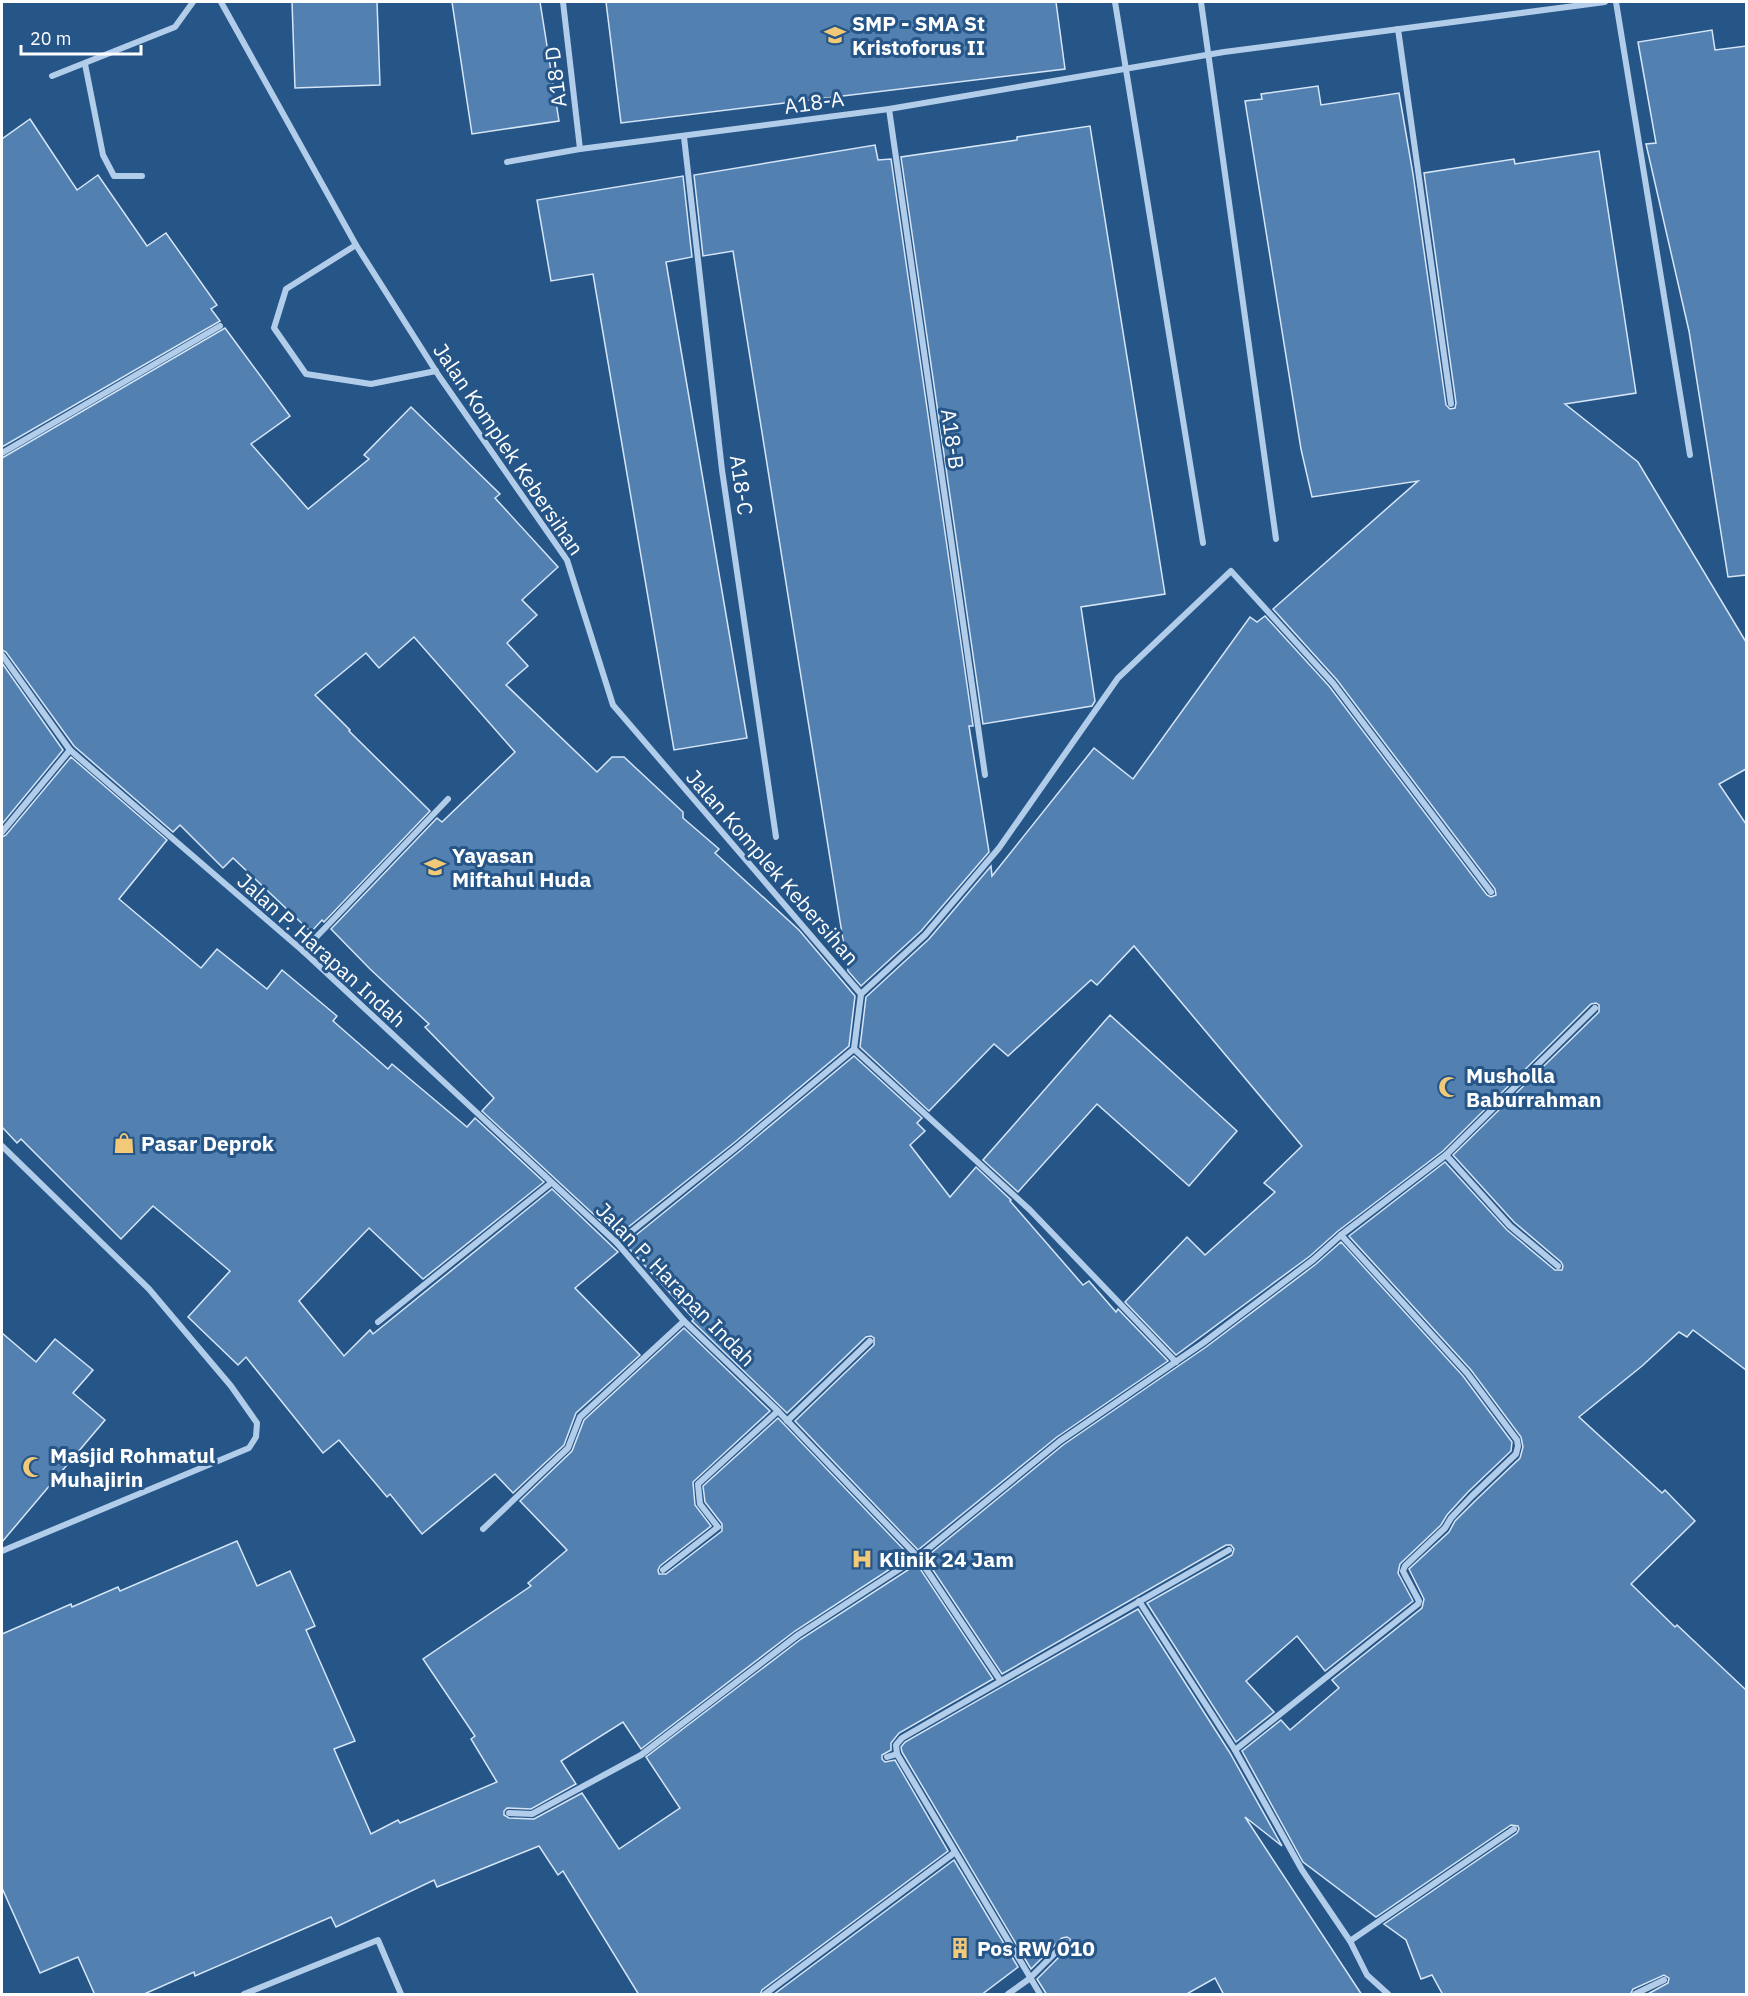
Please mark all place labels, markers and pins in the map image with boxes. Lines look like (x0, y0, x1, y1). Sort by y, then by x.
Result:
place label: SMP - SMA St Kristoforus II (852, 9, 985, 61)
school or university icon: SMP - SMA St Kristoforus II (823, 23, 847, 47)
place label: Yayasan Miftahul Huda (452, 841, 592, 893)
school or university icon: Yayasan Miftahul Huda (423, 855, 447, 879)
place label: Musholla Baburrahman (1466, 1061, 1602, 1113)
mosque icon: Musholla Baburrahman (1437, 1075, 1461, 1099)
place label: Pasar Deprok (141, 1129, 275, 1157)
shop icon: Pasar Deprok (112, 1131, 136, 1155)
place label: Masjid Rohmatul Muhajirin (50, 1441, 215, 1493)
mosque icon: Masjid Rohmatul Muhajirin (21, 1455, 45, 1479)
place label: Klinik 24 Jam (879, 1545, 1014, 1573)
hospital icon: Klinik 24 Jam (850, 1547, 874, 1571)
place label: Pos RW 010 (977, 1934, 1095, 1962)
building icon: Pos RW 010 (948, 1936, 972, 1960)

